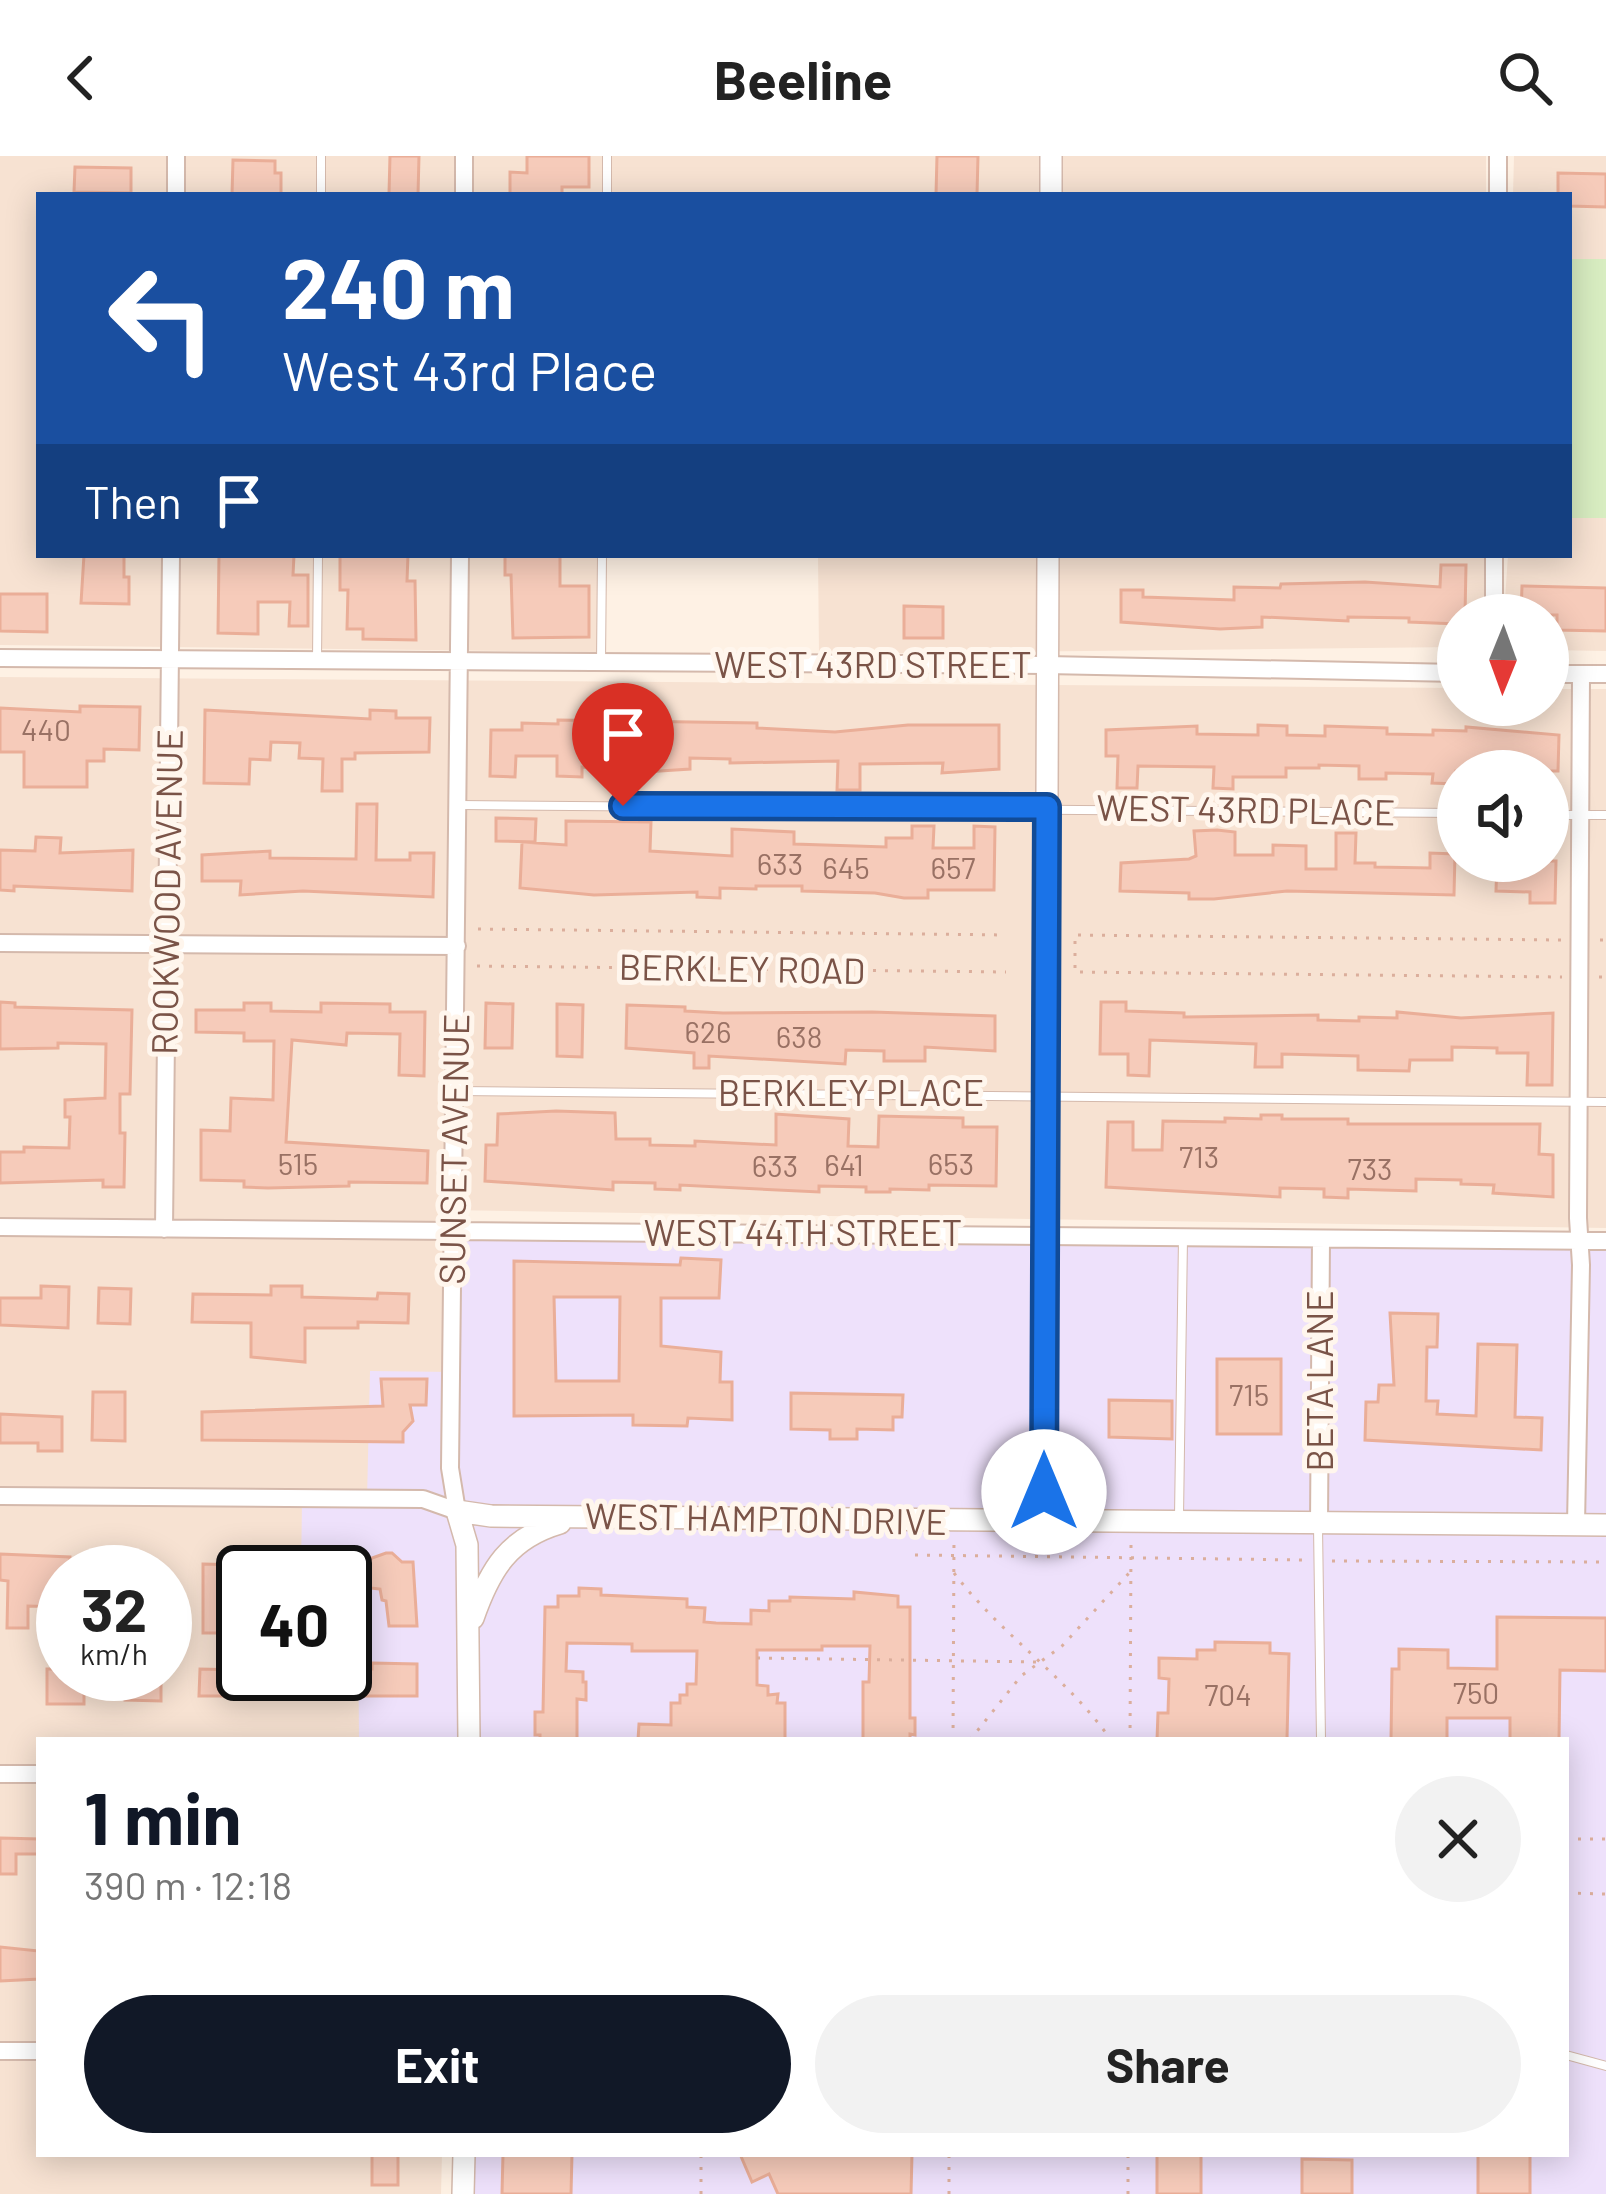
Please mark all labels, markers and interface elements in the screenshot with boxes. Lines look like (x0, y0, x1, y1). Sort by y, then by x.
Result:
icon: back (48, 45, 114, 111)
icon: search (1492, 45, 1558, 111)
text: Beeline (714, 46, 892, 111)
text: 240 m (282, 235, 515, 336)
icon: left (84, 240, 240, 396)
text: West 43rd Place (282, 337, 657, 402)
icon: arrive (206, 468, 272, 534)
text: Then (84, 474, 182, 528)
north arrow (1437, 594, 1569, 726)
map controls (1437, 594, 1569, 882)
street label: WEST 43RD STREET (714, 642, 1032, 685)
pin (572, 683, 674, 806)
icon: arrive (590, 701, 656, 767)
house number: 440 (21, 711, 71, 747)
street label: ROOKWOOD AVENUE (141, 729, 190, 1055)
button: sound (1437, 750, 1569, 882)
street label: WEST 43RD PLACE (1096, 784, 1396, 833)
house number: 633 (757, 845, 803, 881)
house number: 645 (822, 849, 870, 885)
house number: 657 (930, 849, 976, 885)
street label: BERKLEY ROAD (618, 944, 866, 991)
street label: SUNSET AVENUE (429, 1013, 476, 1285)
house number: 626 (685, 1013, 731, 1049)
house number: 638 (776, 1018, 822, 1054)
street label: BERKLEY PLACE (718, 1070, 984, 1113)
house number: 713 (1179, 1138, 1219, 1174)
house number: 515 (278, 1145, 318, 1181)
house number: 653 (928, 1145, 974, 1181)
house number: 641 (824, 1146, 864, 1182)
house number: 633 (752, 1147, 798, 1183)
house number: 733 (1347, 1150, 1393, 1186)
street label: WEST 44TH STREET (644, 1210, 962, 1253)
street label: BETA LANE (1297, 1290, 1340, 1472)
house number: 715 (1229, 1376, 1269, 1412)
position arrow (981, 1429, 1107, 1555)
street label: WEST HAMPTON DRIVE (585, 1493, 948, 1542)
speed limit sign: 40 (216, 1545, 372, 1701)
text: 32 (81, 1572, 147, 1644)
text: km/h (80, 1635, 148, 1671)
house number: 750 (1453, 1674, 1499, 1710)
house number: 704 (1204, 1676, 1252, 1712)
text: 1 min (84, 1773, 242, 1859)
button: close (1395, 1776, 1521, 1902)
text: 390 m · 12:18 (84, 1861, 292, 1908)
button: Exit (84, 1995, 791, 2133)
button: Share (815, 1995, 1521, 2133)

